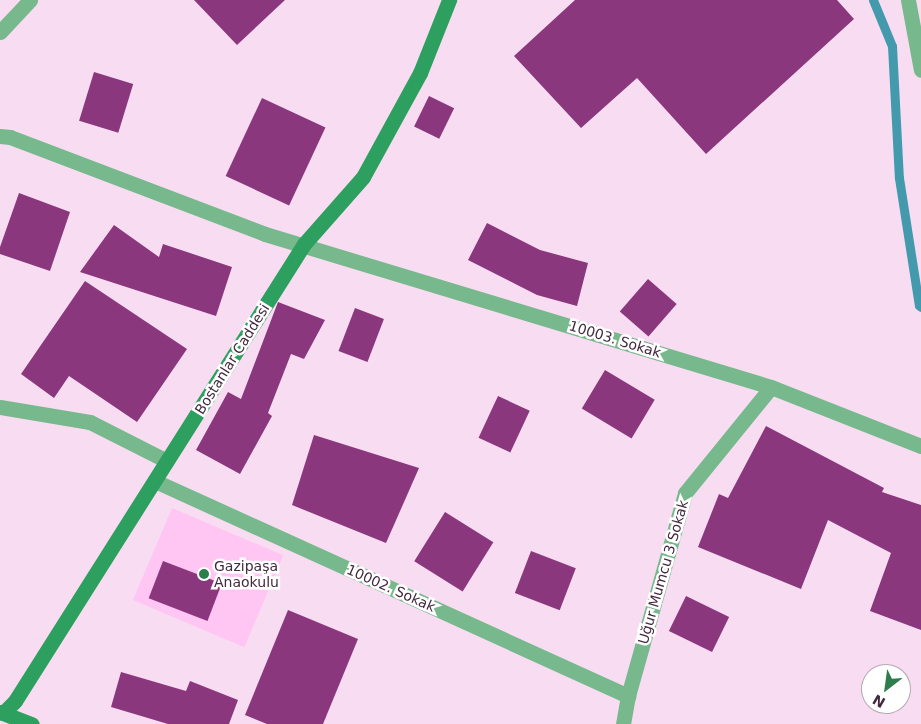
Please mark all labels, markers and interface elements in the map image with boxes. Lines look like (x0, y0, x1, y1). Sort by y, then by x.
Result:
street label: Bostanlar Caddesi (191, 301, 273, 417)
street label: 10003. Sokak (567, 317, 663, 361)
street label: Uğur Mumcu 3 Sokak (634, 498, 692, 646)
place label: Gazipaşa Anaokulu (214, 558, 279, 590)
street label: 10002. Sokak (344, 561, 438, 615)
marker: Gazipaşa Anaokulu (198, 568, 210, 580)
north arrow (861, 664, 911, 714)
text: N (870, 691, 888, 711)

